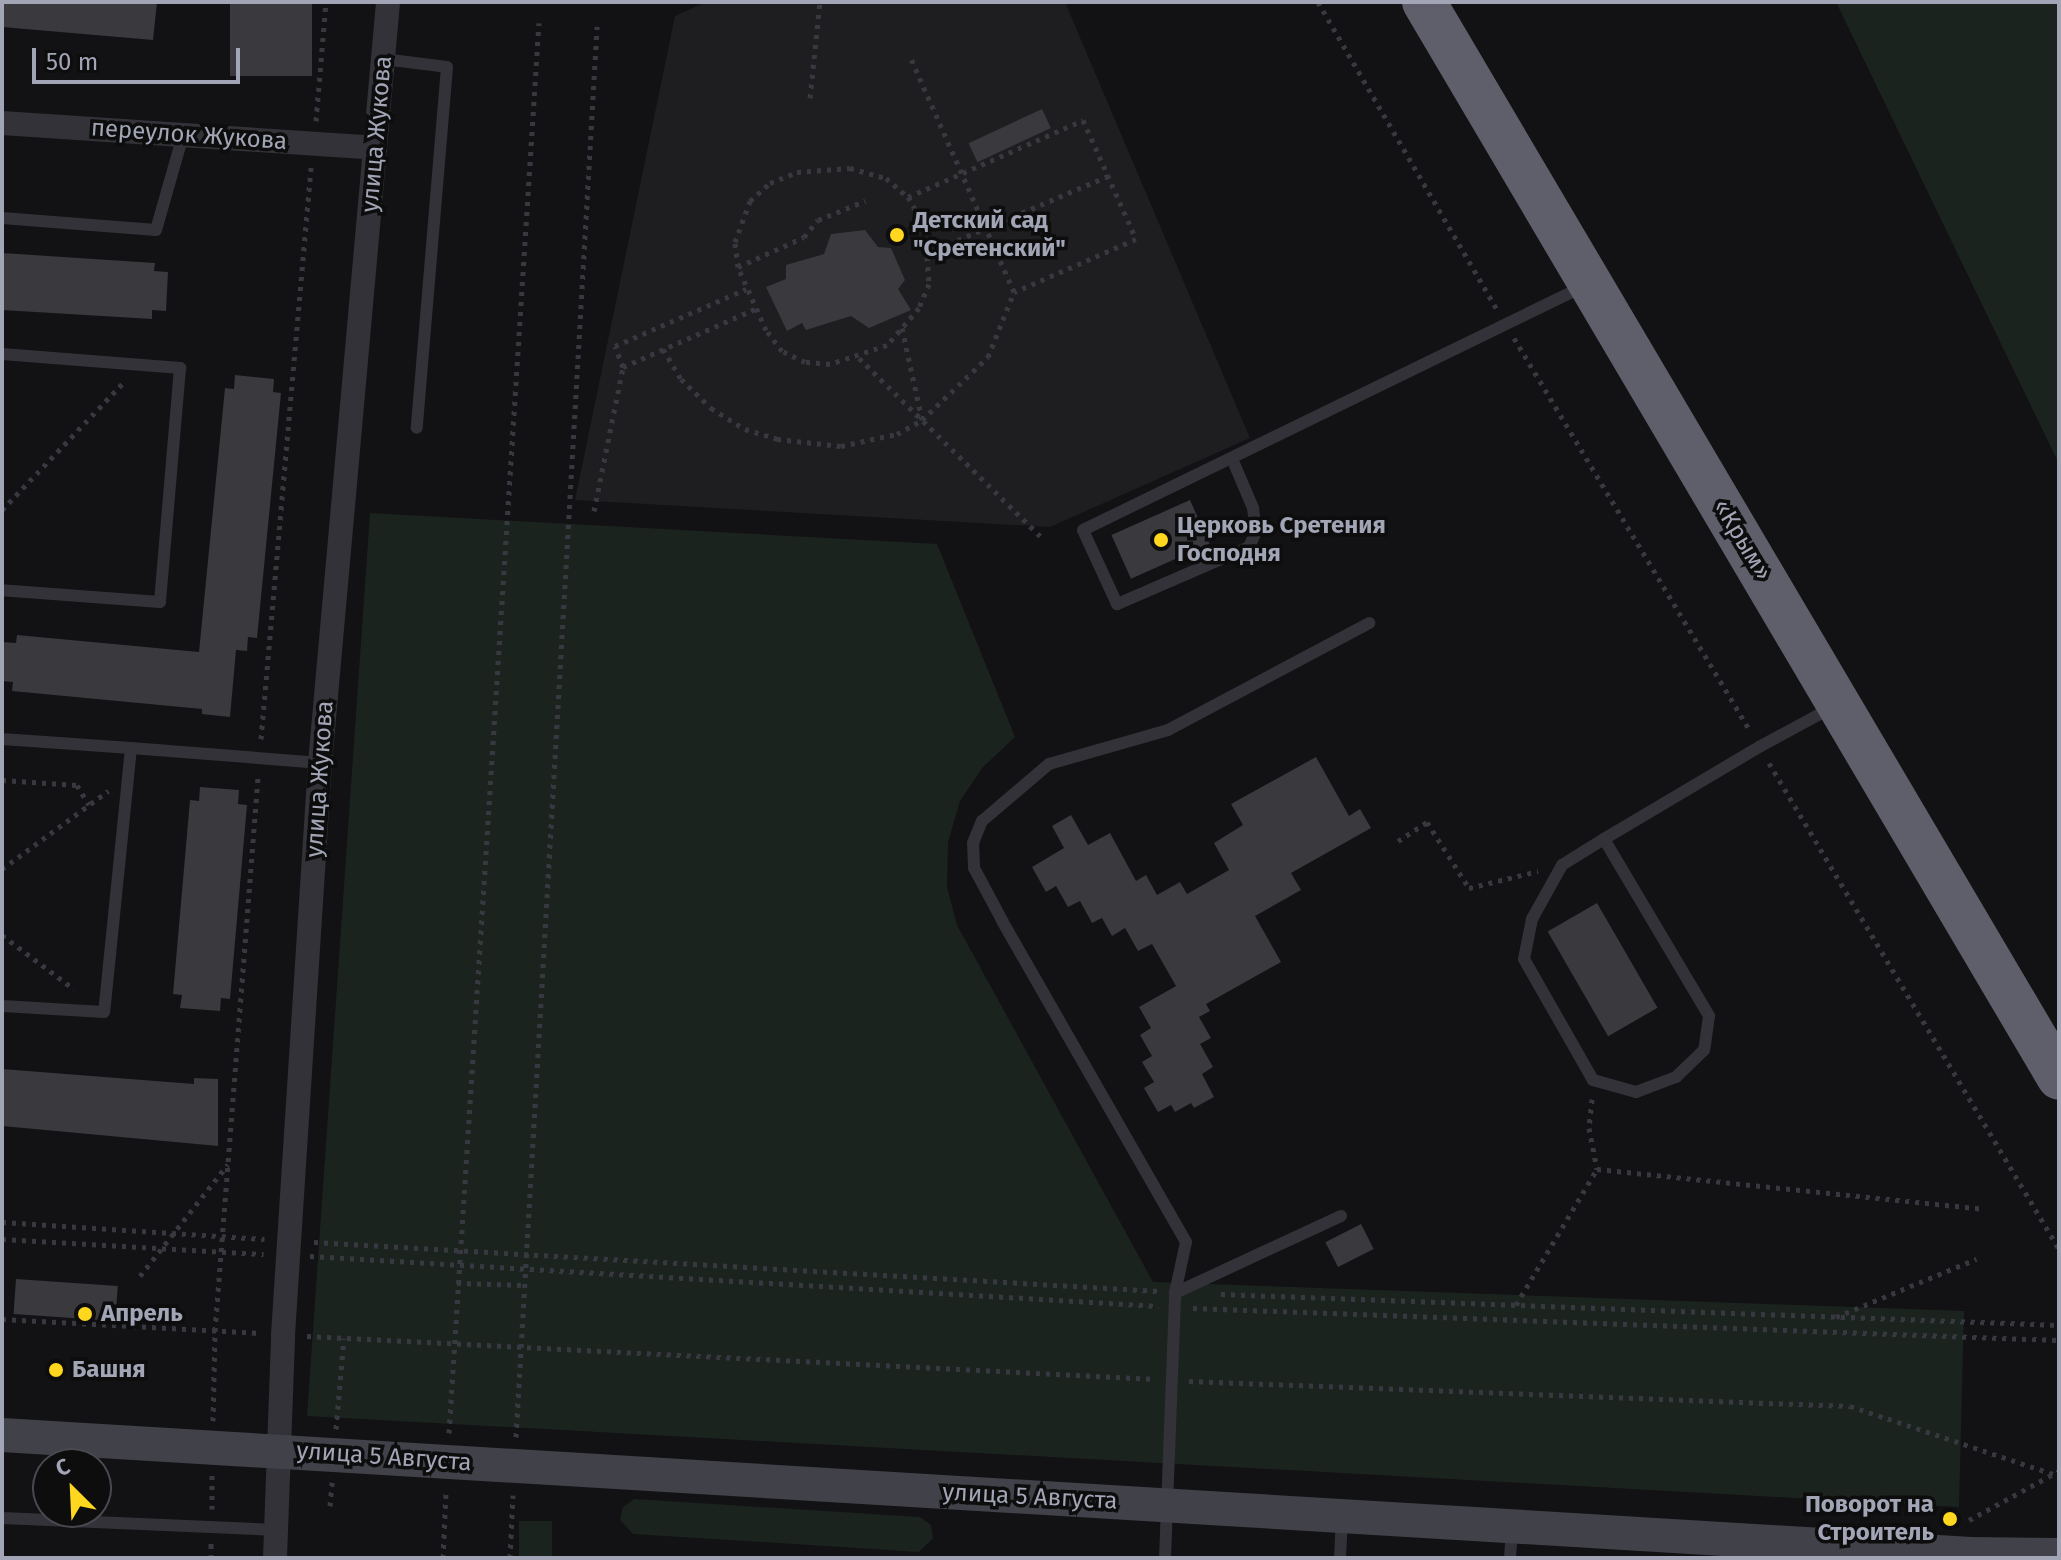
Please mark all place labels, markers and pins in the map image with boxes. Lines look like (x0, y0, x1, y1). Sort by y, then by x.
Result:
place label: Детский сад "Сретенский" (913, 207, 1066, 263)
marker: Детский сад "Сретенский" (888, 226, 906, 244)
place label: Церковь Сретения Господня (1177, 512, 1386, 568)
marker: Церковь Сретения Господня (1152, 531, 1170, 549)
place label: Апрель (101, 1300, 183, 1328)
marker: Апрель (76, 1305, 94, 1323)
place label: Башня (72, 1356, 146, 1384)
marker: Башня (47, 1361, 65, 1379)
place label: Поворот на Строитель (1805, 1491, 1934, 1547)
marker: Поворот на Строитель (1941, 1510, 1959, 1528)

